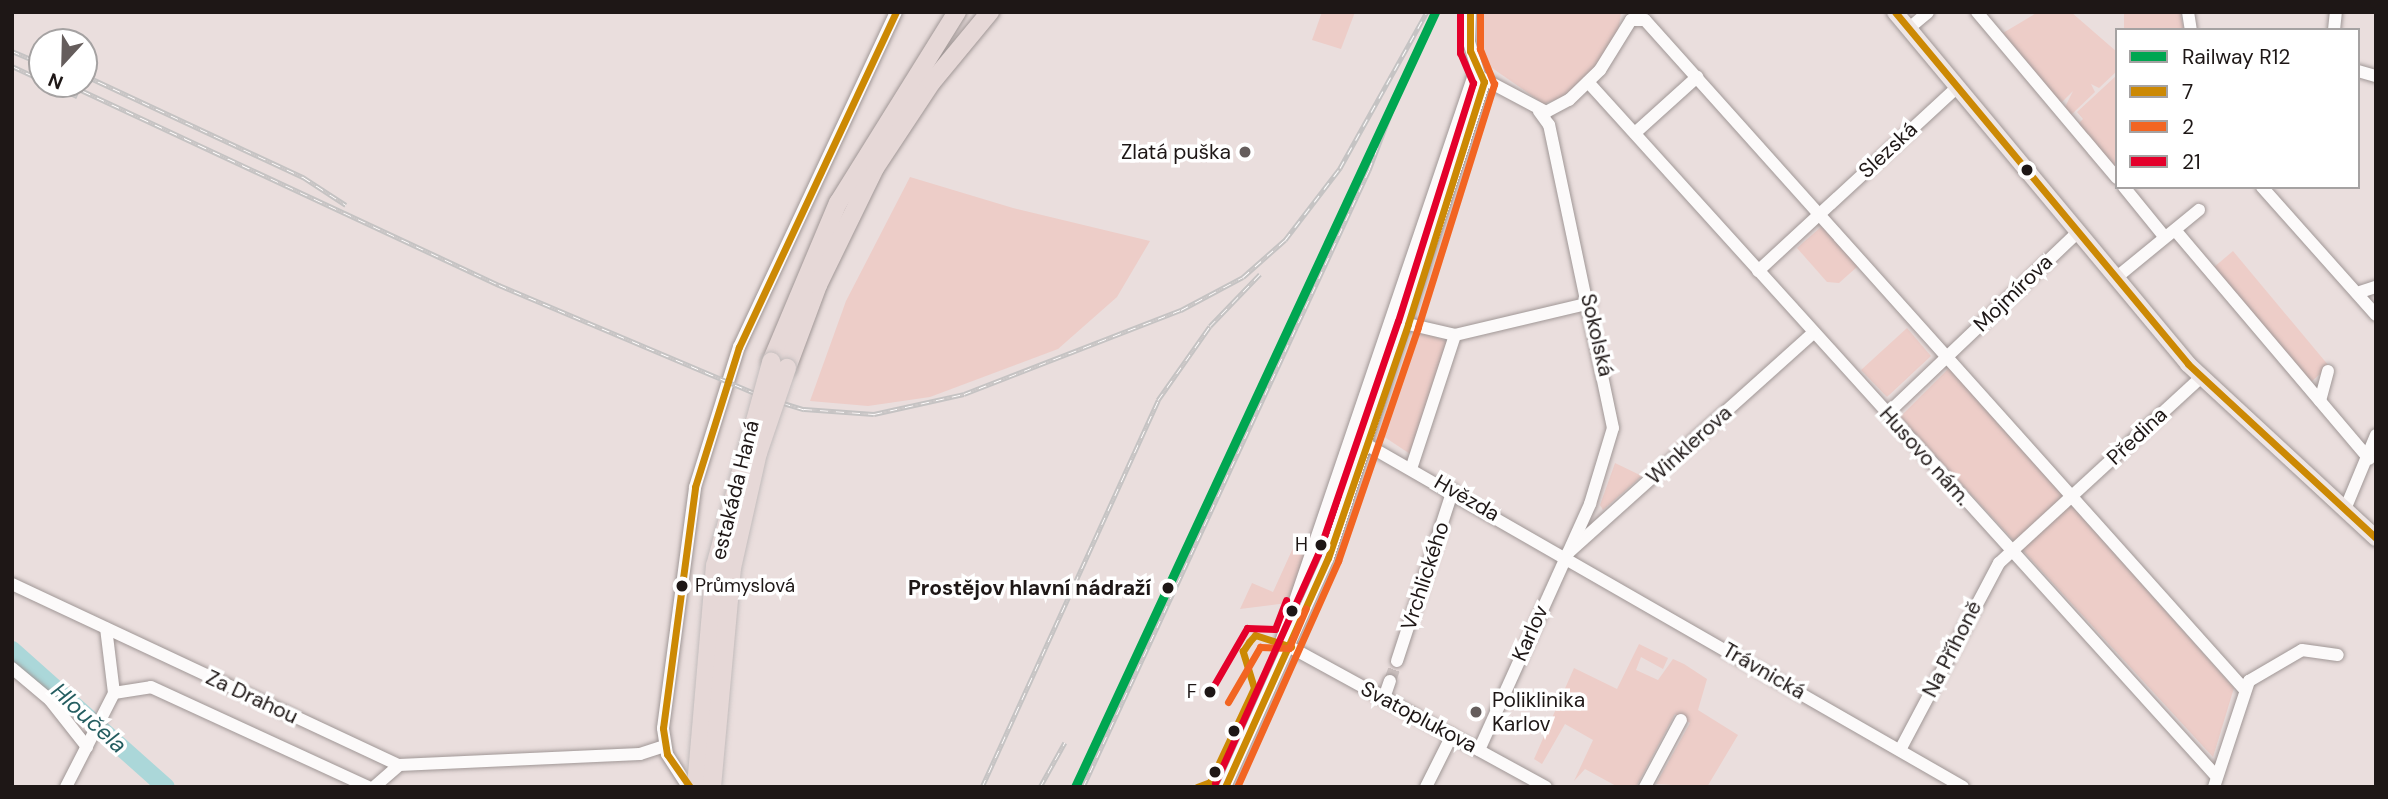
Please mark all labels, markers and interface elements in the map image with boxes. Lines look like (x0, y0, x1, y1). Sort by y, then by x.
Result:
north arrow (28, 28, 98, 98)
legend (2115, 28, 2360, 189)
text: Railway R12 (2182, 43, 2290, 71)
text: N (45, 67, 67, 95)
text: 7 (2182, 78, 2193, 106)
text: 2 (2182, 113, 2194, 141)
street label: Slezská (1853, 117, 1923, 183)
place label: Zlatá puška (1121, 139, 1231, 165)
marker: Zlatá puška (1237, 144, 1253, 160)
text: 21 (2182, 148, 2201, 176)
unlabelled marker (2020, 163, 2034, 177)
street label: Mojmírova (1968, 249, 2058, 337)
street label: Sokolská (1575, 291, 1619, 379)
street label: Winklerova (1641, 400, 1737, 490)
street label: Husovo nám. (1874, 402, 1976, 510)
street label: Předina (2102, 402, 2172, 470)
street label: estakáda Haná (705, 418, 765, 562)
street label: Hvězda (1430, 469, 1504, 527)
street label: Vrchlického (1396, 518, 1454, 634)
place label: H (1295, 534, 1308, 556)
marker: H (1314, 538, 1328, 552)
place label: Průmyslová (695, 575, 795, 597)
place label: Prostějov hlavní nádraží (908, 575, 1151, 601)
marker: Prostějov hlavní nádraží (1157, 577, 1179, 599)
marker: Průmyslová (675, 579, 689, 593)
street label: Na Příhoně (1917, 597, 1987, 701)
street label: Karlov (1507, 601, 1553, 665)
unlabelled marker (1285, 604, 1299, 618)
street label: Trávnická (1718, 637, 1810, 705)
street label: Za Drahou (202, 665, 302, 729)
street label: Svatoplukova (1357, 676, 1481, 758)
water label: Hloučela (46, 677, 132, 759)
place label: F (1187, 681, 1197, 703)
marker: F (1203, 685, 1217, 699)
place label: Poliklinika Karlov (1492, 687, 1585, 737)
marker: Poliklinika Karlov (1466, 702, 1486, 722)
unlabelled marker (1227, 724, 1241, 738)
unlabelled marker (1208, 765, 1222, 779)

